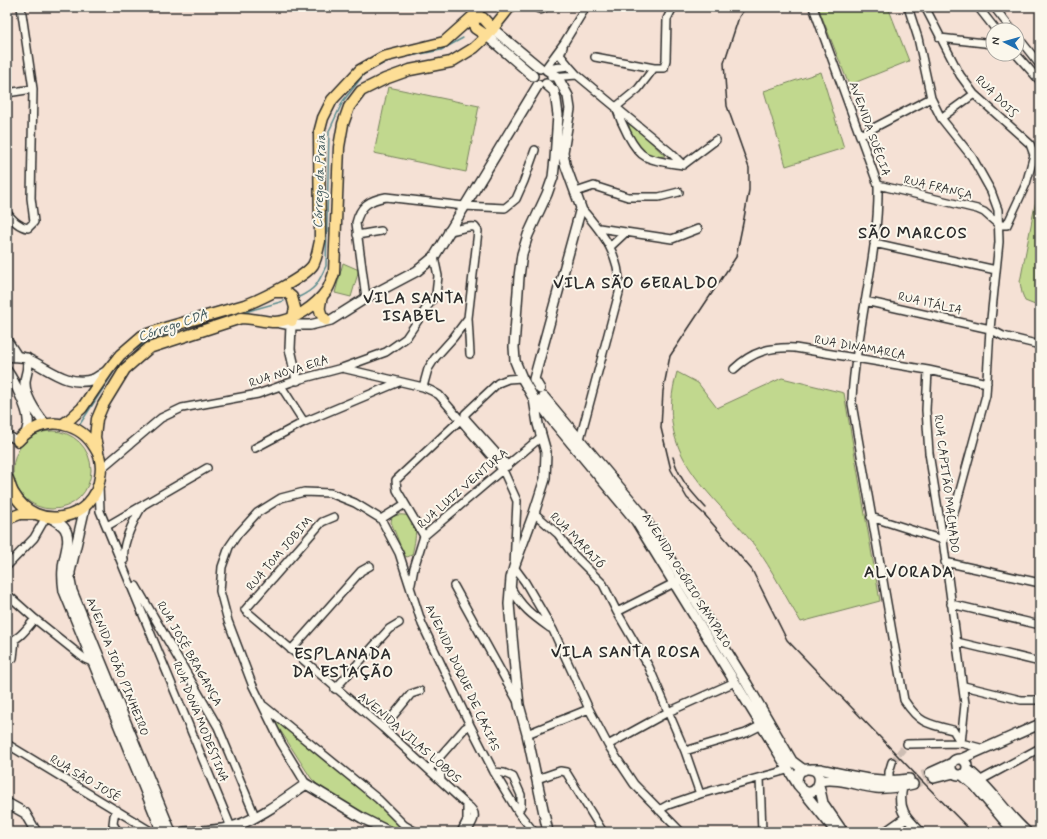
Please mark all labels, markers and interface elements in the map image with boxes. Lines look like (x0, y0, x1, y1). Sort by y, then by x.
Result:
north arrow (985, 22, 1025, 62)
text: N (989, 37, 1003, 45)
street label: RUA DOIS (971, 72, 1021, 122)
street label: AVENIDA SUÉCIA (844, 80, 894, 178)
water label: Córrego da Praia (310, 132, 331, 229)
street label: RUA FRANÇA (902, 172, 974, 204)
district label: SÃO MARCOS (858, 223, 968, 244)
district label: VILA SÃO GERALDO (553, 273, 719, 294)
district label: VILA SANTA ISABEL (363, 288, 465, 327)
street label: RUA ITÁLIA (896, 289, 964, 319)
water label: Córrego CDA (136, 306, 211, 347)
street label: RUA DINAMARCA (813, 332, 907, 364)
street label: RUA NOVA ERA (247, 352, 331, 392)
street label: RUA CAPITÃO MACHADO (930, 414, 962, 554)
street label: RUA LUIZ VENTURA (414, 445, 512, 533)
street label: RUA MARAJÓ (546, 509, 608, 573)
street label: AVENIDA OSÓRIO SAMPAIO (638, 510, 734, 652)
street label: RUA TOM JOBIM (243, 513, 317, 595)
district label: ALVORADA (864, 562, 954, 583)
street label: AVENIDA JOÃO PINHEIRO (82, 595, 152, 739)
street label: RUA JOSÉ BRAGANÇA (152, 599, 226, 709)
street label: AVENIDA DUQUE DE CAXIAS (421, 602, 503, 754)
district label: VILA SANTA ROSA (551, 642, 701, 663)
district label: ESPLANADA DA ESTAÇÃO (292, 644, 394, 683)
street label: RUA DONA MODESTINA (168, 659, 232, 785)
street label: AVENIDA VILAS LOBOS (354, 689, 464, 787)
street label: RUA SÃO JOSÉ (47, 752, 123, 806)

